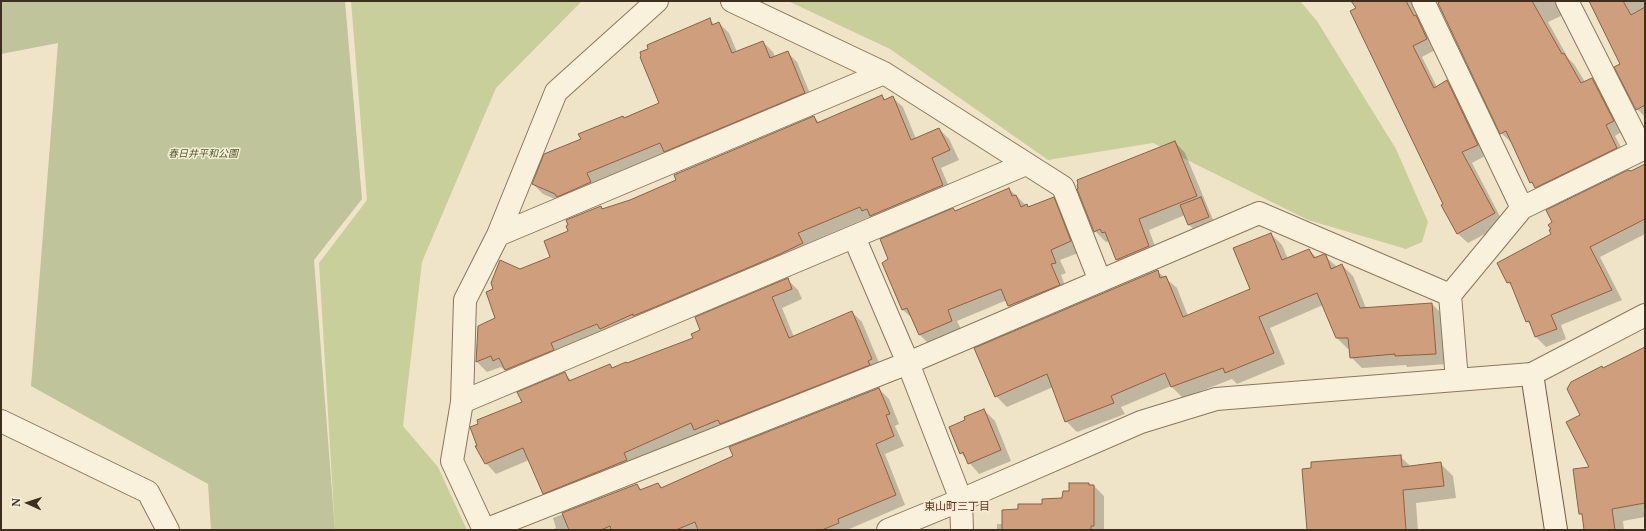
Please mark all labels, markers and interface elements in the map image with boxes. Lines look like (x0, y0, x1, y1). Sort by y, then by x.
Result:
park label: 春日井平和公園 (168, 148, 238, 160)
north arrow (8, 483, 48, 523)
text: N (8, 498, 23, 507)
district label: 東山町三丁目 (924, 500, 990, 514)

